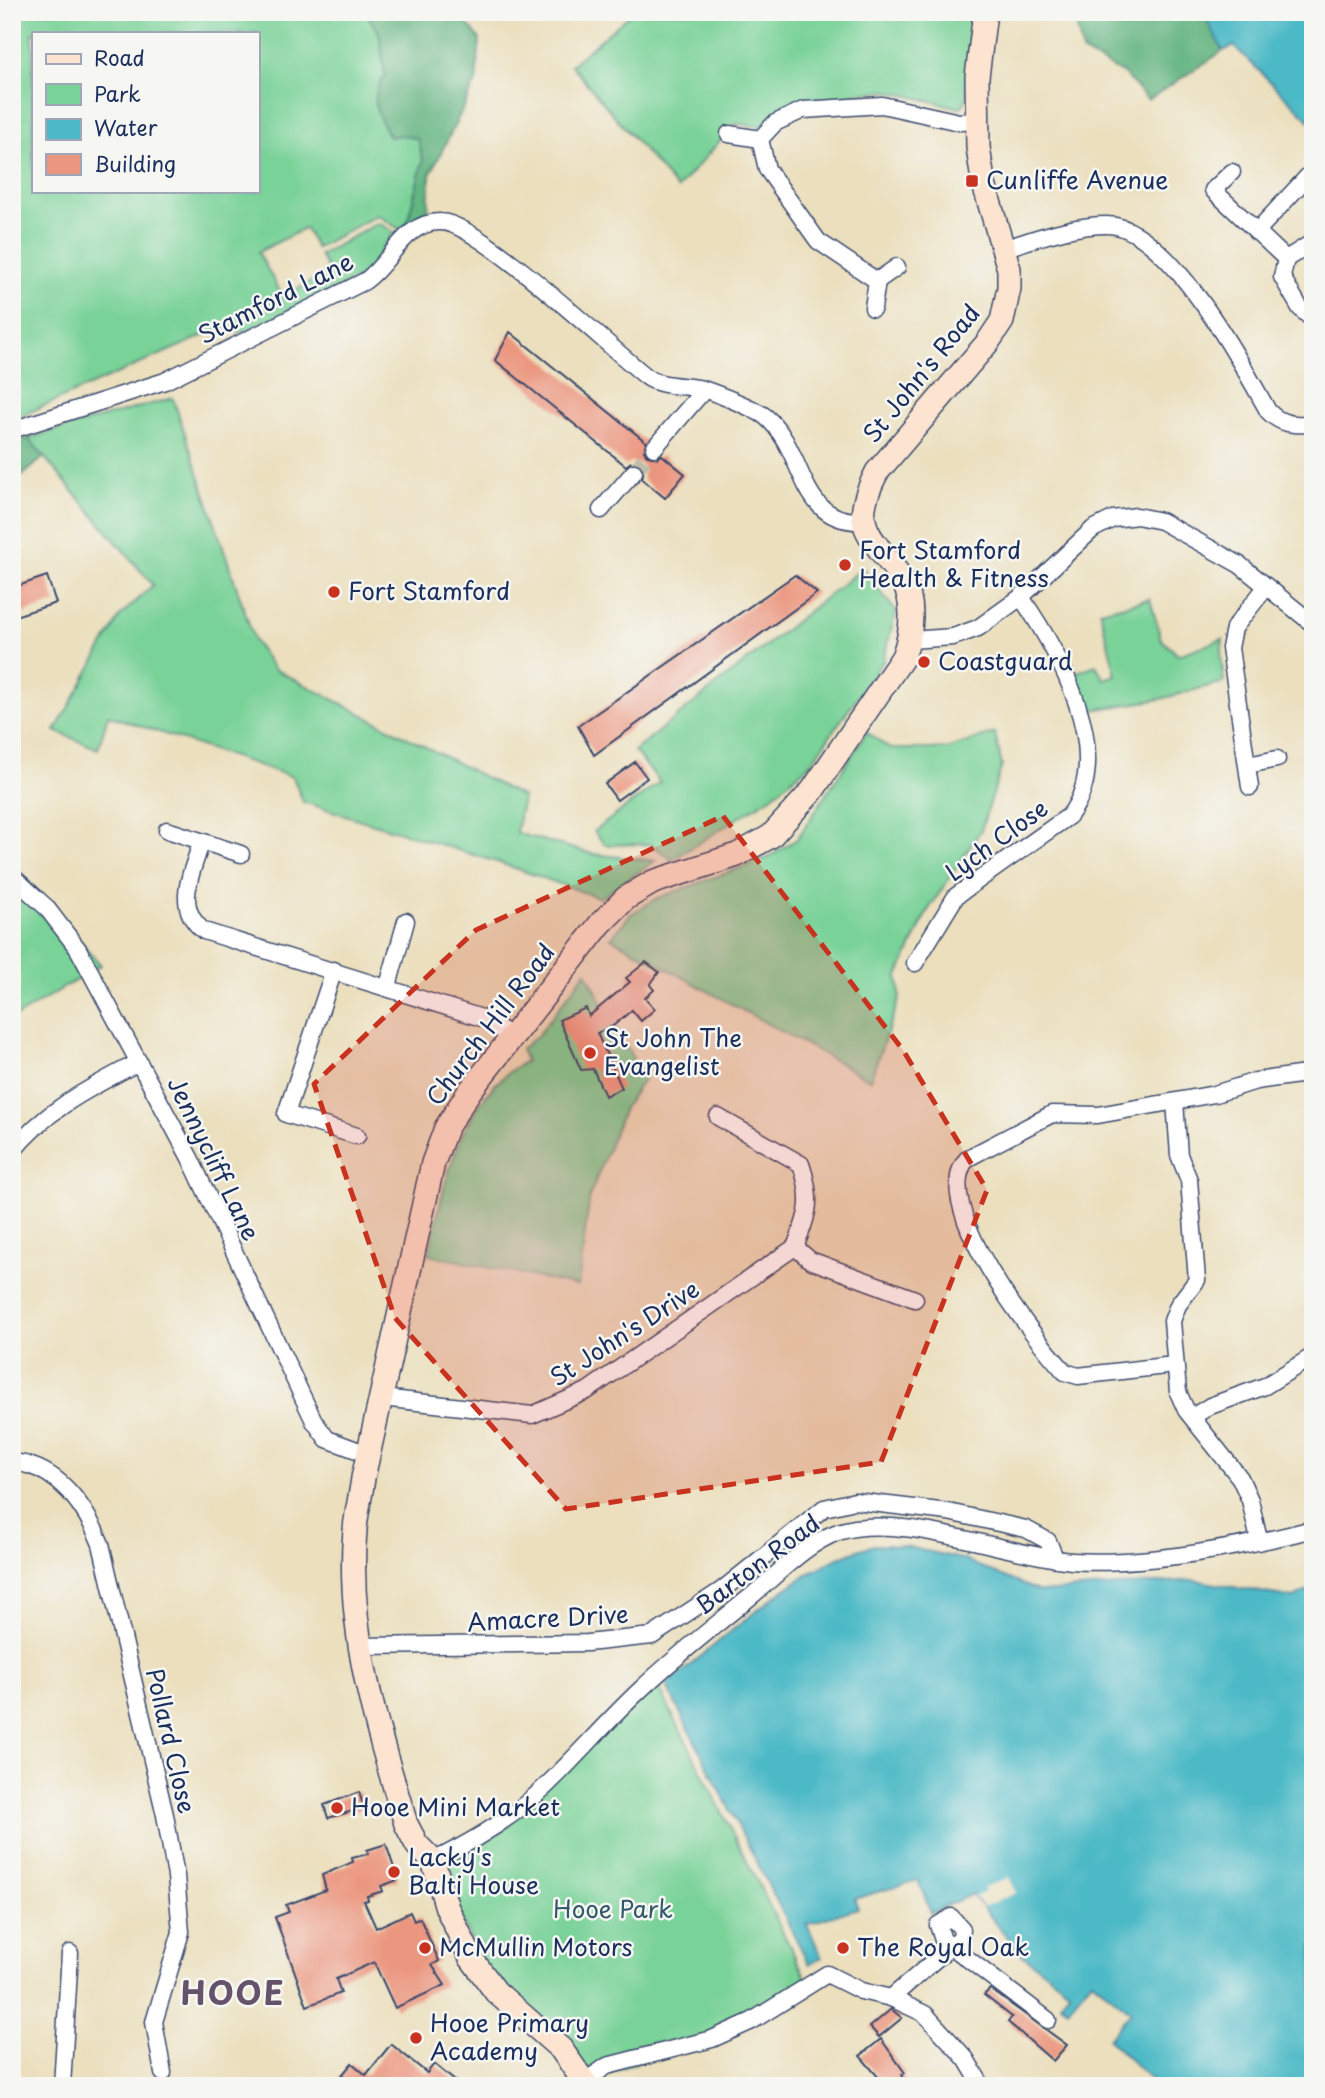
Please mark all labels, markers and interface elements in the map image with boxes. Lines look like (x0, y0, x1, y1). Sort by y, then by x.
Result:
legend (32, 32, 259, 192)
text: Road (94, 41, 145, 73)
text: Park (94, 77, 141, 109)
text: Water (94, 111, 158, 143)
text: Building (94, 147, 176, 179)
place label: Cunliffe Avenue (986, 161, 1168, 197)
marker: Cunliffe Avenue (964, 173, 980, 189)
street label: Stamford Lane (191, 243, 359, 352)
street label: St John's Road (853, 296, 988, 450)
place label: Fort Stamford Health & Fitness (859, 531, 1049, 595)
marker: Fort Stamford Health & Fitness (837, 557, 853, 573)
place label: Fort Stamford (348, 572, 510, 608)
marker: Fort Stamford (326, 584, 342, 600)
place label: Coastguard (938, 642, 1073, 678)
marker: Coastguard (916, 654, 932, 670)
street label: Lych Close (937, 790, 1055, 889)
street label: Church Hill Road (416, 935, 562, 1112)
place label: St John The Evangelist (604, 1019, 742, 1083)
marker: St John The Evangelist (582, 1045, 598, 1061)
street label: Jennycliff Lane (159, 1070, 270, 1246)
street label: St John's Drive (542, 1270, 706, 1394)
street label: Barton Road (687, 1504, 827, 1622)
street label: Amacre Drive (466, 1595, 629, 1639)
street label: Pollard Close (138, 1664, 206, 1817)
place label: Hooe Mini Market (351, 1788, 560, 1824)
marker: Hooe Mini Market (329, 1800, 345, 1816)
place label: Lacky's Balti House (408, 1838, 539, 1902)
marker: Lacky's Balti House (386, 1864, 402, 1880)
park label: Hooe Park (553, 1890, 673, 1926)
place label: McMullin Motors (439, 1928, 633, 1964)
place label: The Royal Oak (857, 1928, 1029, 1964)
marker: McMullin Motors (417, 1940, 433, 1956)
marker: The Royal Oak (835, 1940, 851, 1956)
district label: HOOE (181, 1968, 285, 2016)
place label: Hooe Primary Academy (430, 2004, 589, 2068)
marker: Hooe Primary Academy (408, 2030, 424, 2046)

